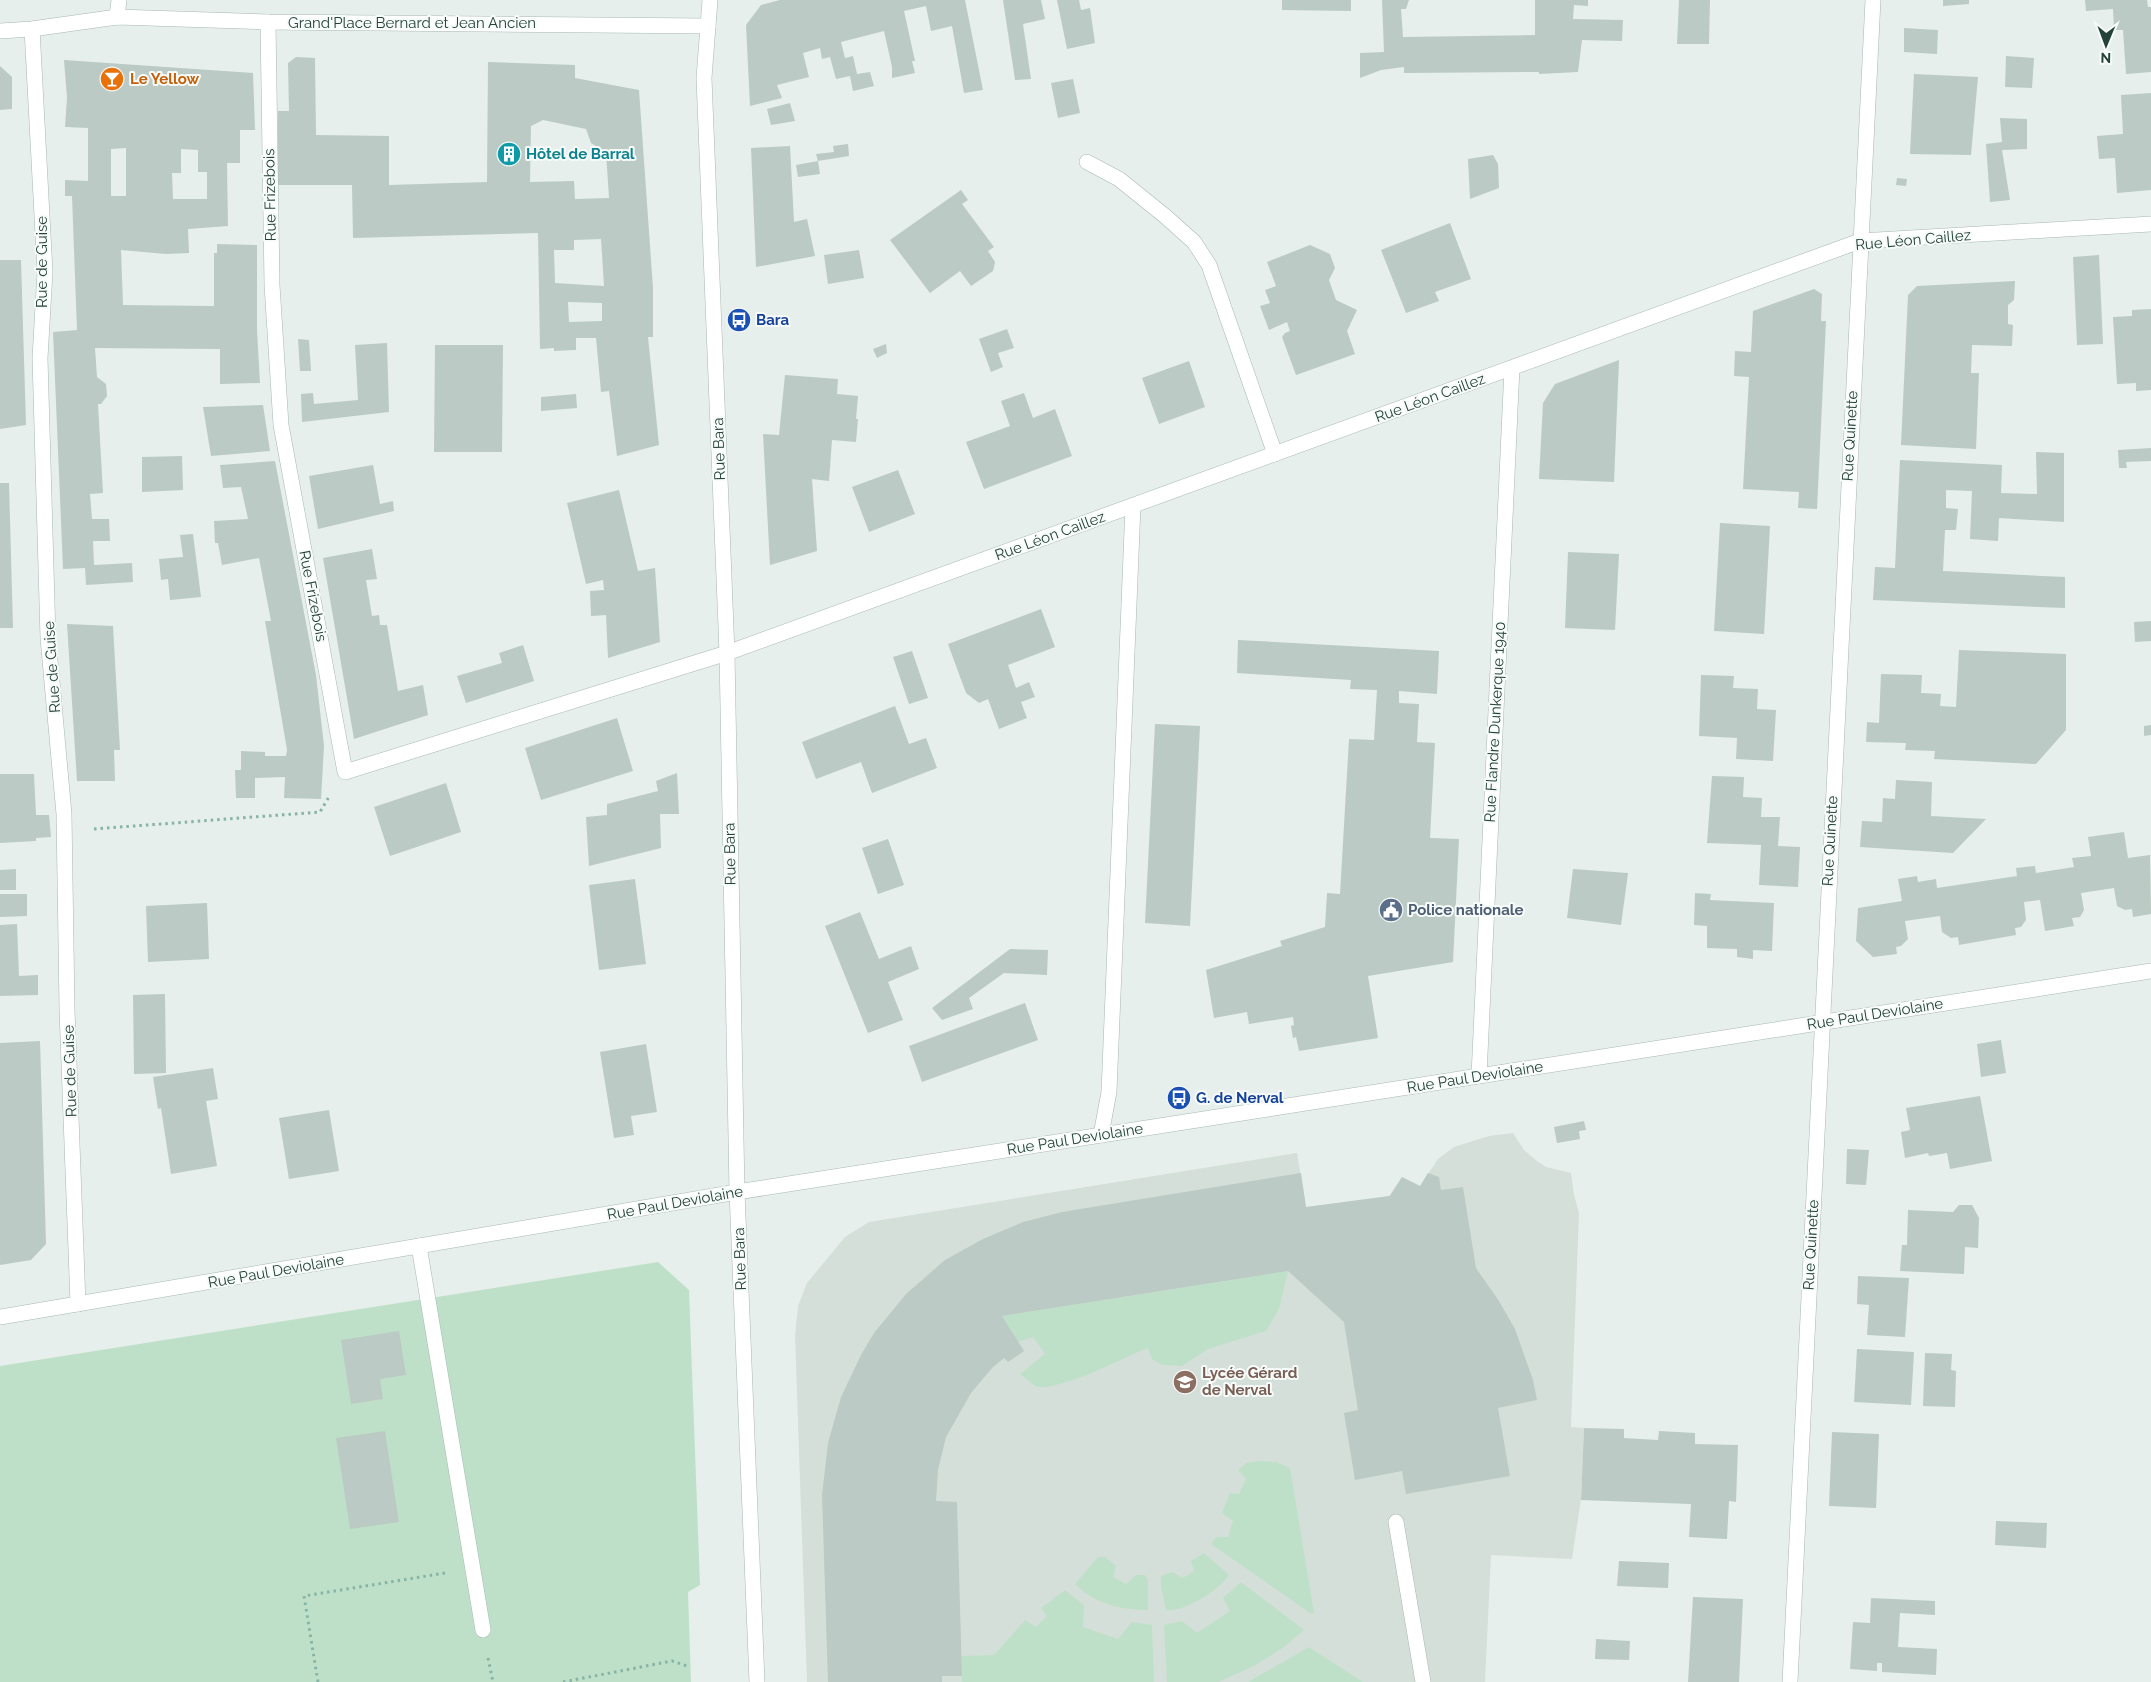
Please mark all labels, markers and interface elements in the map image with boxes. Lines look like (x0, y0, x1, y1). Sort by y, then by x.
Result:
street label: Grand'Place Bernard et Jean Ancien (288, 14, 536, 32)
north arrow (2081, 20, 2131, 70)
text: N (2100, 50, 2111, 66)
bar icon: Le Yellow (99, 66, 125, 92)
place label: Le Yellow (130, 70, 200, 88)
building icon: Hôtel de Barral (496, 141, 522, 167)
place label: Hôtel de Barral (526, 145, 635, 163)
street label: Rue Frizebois (260, 148, 280, 242)
street label: Rue de Guise (33, 216, 51, 308)
street label: Rue Léon Caillez (1854, 226, 1972, 254)
bus stop icon: Bara (726, 307, 752, 333)
place label: Bara (756, 311, 790, 329)
street label: Rue Léon Caillez (1372, 370, 1488, 426)
street label: Rue Quinette (1839, 390, 1861, 482)
street label: Rue Bara (709, 417, 729, 481)
street label: Rue Léon Caillez (992, 508, 1108, 564)
street label: Rue Frizebois (295, 549, 331, 643)
street label: Rue de Guise (40, 620, 64, 714)
street label: Rue Flandre Dunkerque 1940 (1481, 621, 1509, 823)
street label: Rue Quinette (1819, 795, 1841, 887)
street label: Rue Bara (720, 822, 740, 886)
public building icon: Police nationale (1378, 897, 1404, 923)
place label: Police nationale (1408, 901, 1524, 919)
street label: Rue Paul Deviolaine (1806, 994, 1945, 1034)
street label: Rue de Guise (59, 1024, 81, 1117)
street label: Rue Paul Deviolaine (1406, 1057, 1545, 1097)
bus stop icon: G. de Nerval (1166, 1085, 1192, 1111)
place label: G. de Nerval (1196, 1089, 1284, 1107)
street label: Rue Paul Deviolaine (1006, 1119, 1145, 1159)
street label: Rue Paul Deviolaine (606, 1182, 744, 1224)
street label: Rue Quinette (1800, 1199, 1822, 1291)
street label: Rue Bara (730, 1227, 750, 1291)
street label: Rue Paul Deviolaine (207, 1250, 345, 1292)
place label: Lycée Gérard de Nerval (1202, 1364, 1298, 1399)
school or university icon: Lycée Gérard de Nerval (1172, 1369, 1198, 1395)

